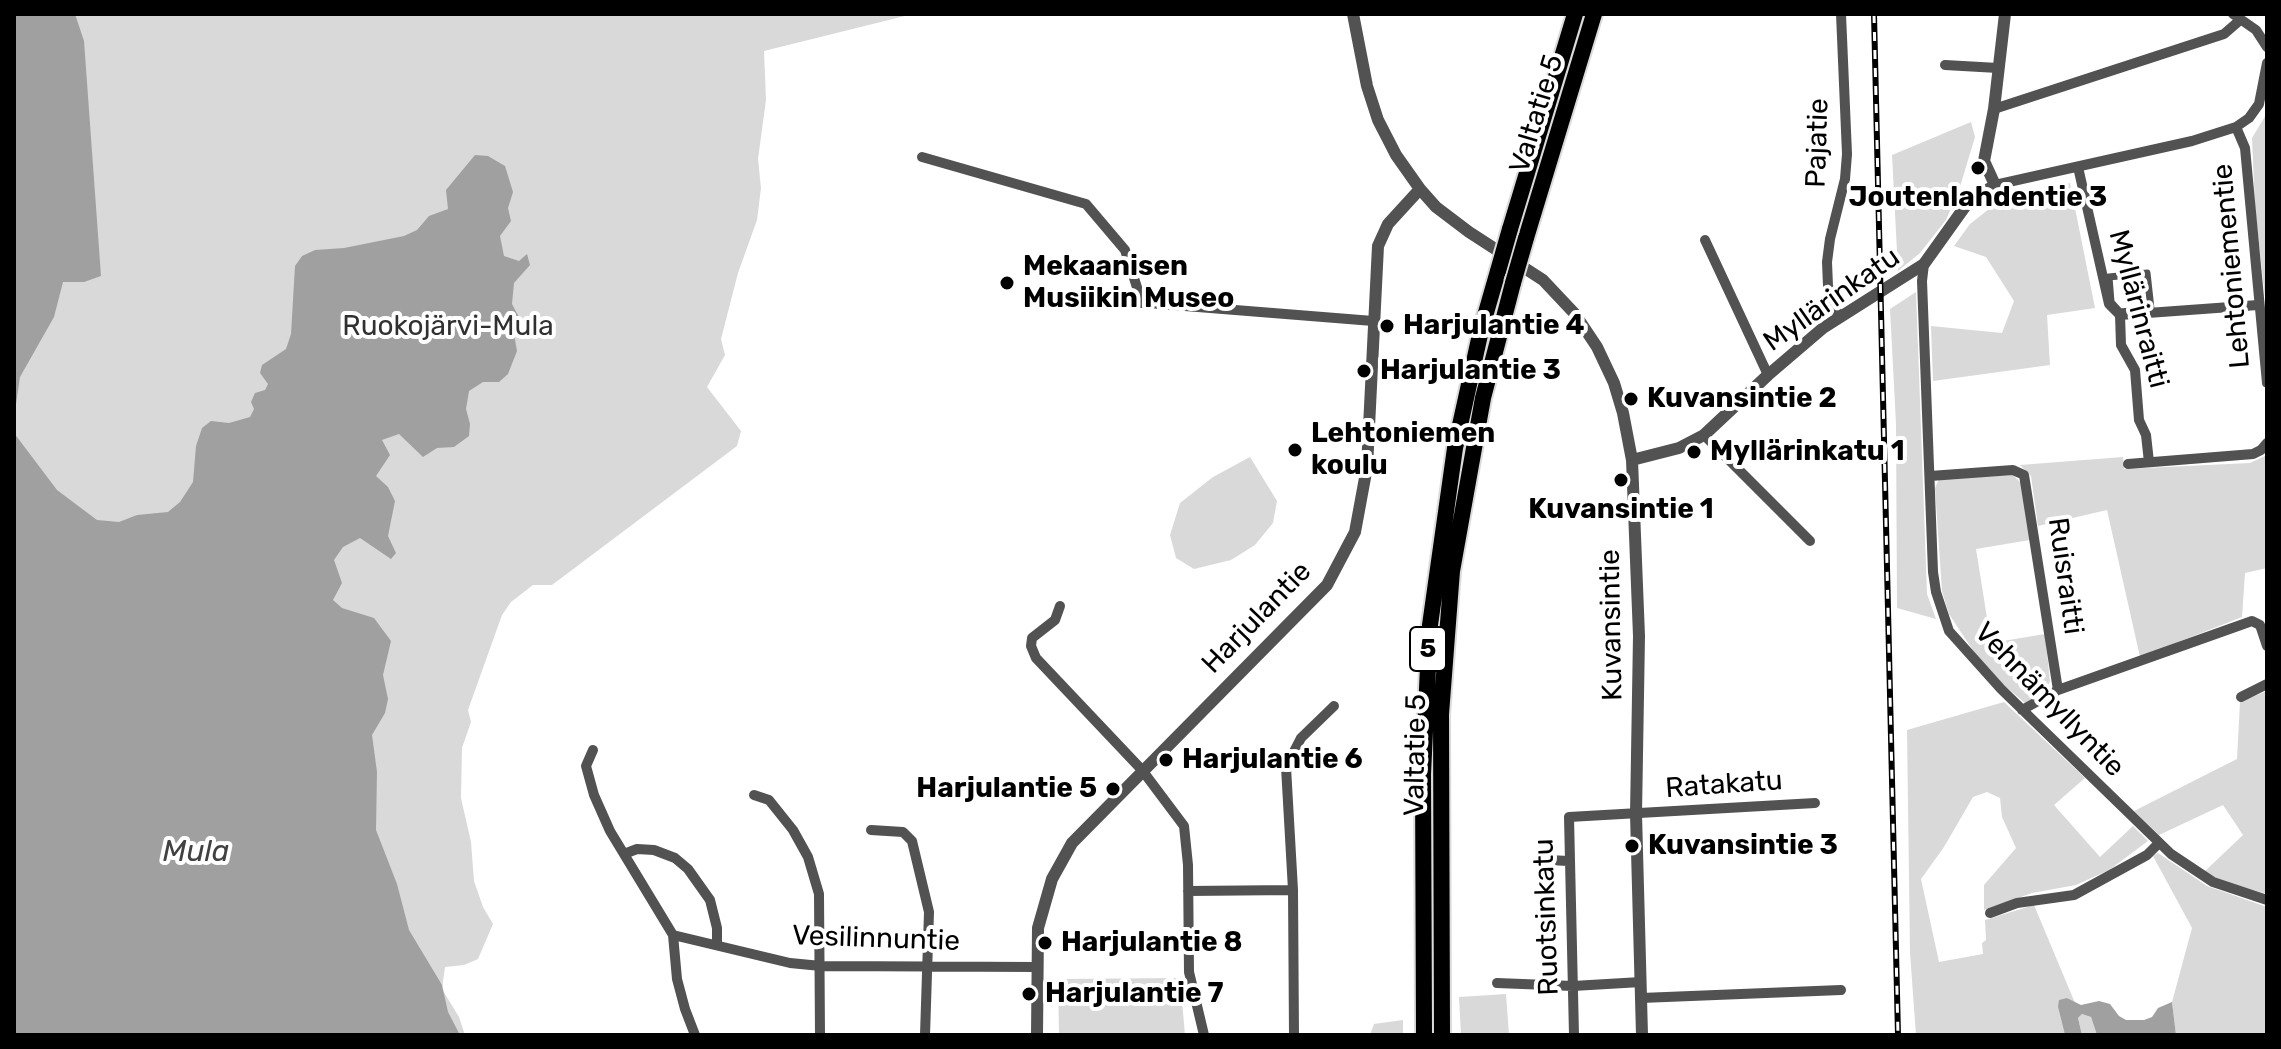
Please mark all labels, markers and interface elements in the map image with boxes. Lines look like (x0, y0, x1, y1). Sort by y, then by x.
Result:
street label: Valtatie 5 (1503, 51, 1571, 177)
street label: Pajatie (1800, 98, 1836, 188)
marker: Joutenlahdentie 3 (1969, 159, 1987, 177)
street label: Lehtoniementie (2206, 162, 2258, 370)
place label: Joutenlahdentie 3 (1849, 181, 2107, 215)
street label: Myllärinraitti (2101, 226, 2175, 392)
street label: Myllärinkatu (1757, 241, 1907, 359)
place label: Mekaanisen Musiikin Museo (1023, 250, 1234, 316)
marker: Mekaanisen Musiikin Museo (998, 274, 1016, 292)
place label: Harjulantie 4 (1403, 309, 1585, 343)
park label: Ruokojärvi-Mula (342, 310, 554, 344)
marker: Harjulantie 4 (1378, 317, 1396, 335)
place label: Harjulantie 3 (1380, 354, 1561, 388)
marker: Harjulantie 3 (1355, 362, 1373, 380)
place label: Kuvansintie 2 (1647, 382, 1837, 416)
marker: Kuvansintie 2 (1622, 390, 1640, 408)
place label: Lehtoniemen koulu (1311, 417, 1495, 483)
place label: Myllärinkatu 1 (1710, 435, 1905, 469)
marker: Lehtoniemen koulu (1286, 441, 1304, 459)
marker: Myllärinkatu 1 (1685, 443, 1703, 461)
marker: Kuvansintie 1 (1612, 471, 1630, 489)
place label: Kuvansintie 1 (1528, 493, 1714, 527)
street label: Ruisraitti (2040, 515, 2090, 637)
street label: Kuvansintie (1594, 549, 1630, 701)
street label: Harjulantie (1195, 555, 1319, 681)
street label: Vehnämyllyntie (1967, 616, 2131, 784)
road number: 5 (1410, 627, 1446, 671)
street label: Valtatie 5 (1398, 694, 1434, 816)
place label: Harjulantie 6 (1182, 743, 1363, 777)
marker: Harjulantie 6 (1157, 751, 1175, 769)
street label: Ratakatu (1664, 764, 1784, 806)
place label: Harjulantie 5 (916, 772, 1097, 806)
marker: Harjulantie 5 (1104, 780, 1122, 798)
place label: Kuvansintie 3 (1648, 829, 1838, 863)
water label: Mula (163, 834, 229, 870)
marker: Kuvansintie 3 (1623, 837, 1641, 855)
street label: Ruotsinkatu (1527, 838, 1567, 996)
street label: Vesilinnuntie (791, 919, 961, 959)
place label: Harjulantie 8 (1061, 926, 1243, 960)
marker: Harjulantie 8 (1036, 934, 1054, 952)
place label: Harjulantie 7 (1045, 977, 1224, 1011)
marker: Harjulantie 7 (1020, 985, 1038, 1003)

